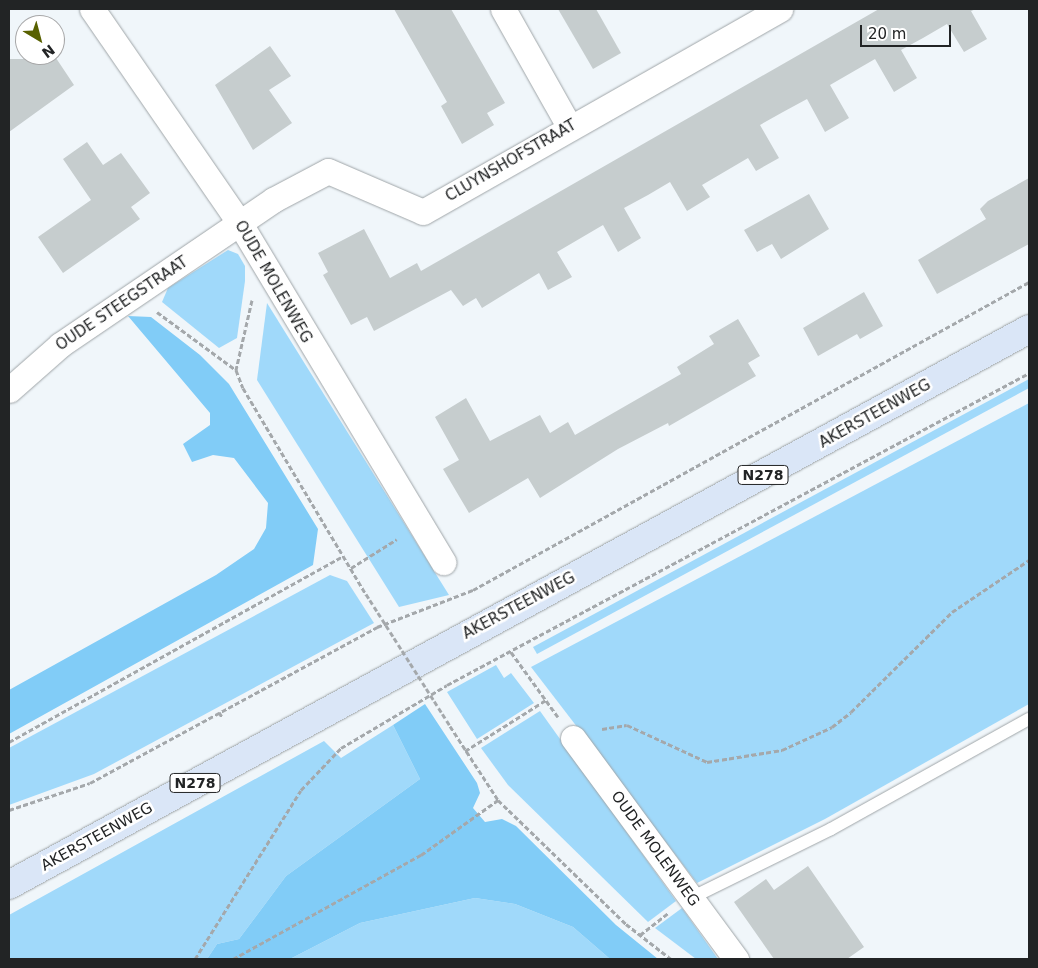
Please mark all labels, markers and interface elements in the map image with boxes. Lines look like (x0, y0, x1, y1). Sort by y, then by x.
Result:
north arrow (15, 15, 65, 65)
scale bar (863, 15, 954, 47)
text: 20 m (868, 25, 906, 43)
text: N (39, 41, 58, 61)
street label: CLUYNSHOFSTRAAT (442, 116, 580, 206)
street label: OUDE MOLENWEG (231, 218, 315, 346)
street label: OUDE STEEGSTRAAT (53, 253, 191, 355)
street label: AKERSTEENWEG (816, 376, 934, 452)
road number: N278 (737, 464, 789, 486)
street label: AKERSTEENWEG (460, 569, 578, 643)
road number: N278 (169, 771, 221, 794)
street label: OUDE MOLENWEG (607, 788, 703, 910)
street label: AKERSTEENWEG (38, 799, 156, 875)

